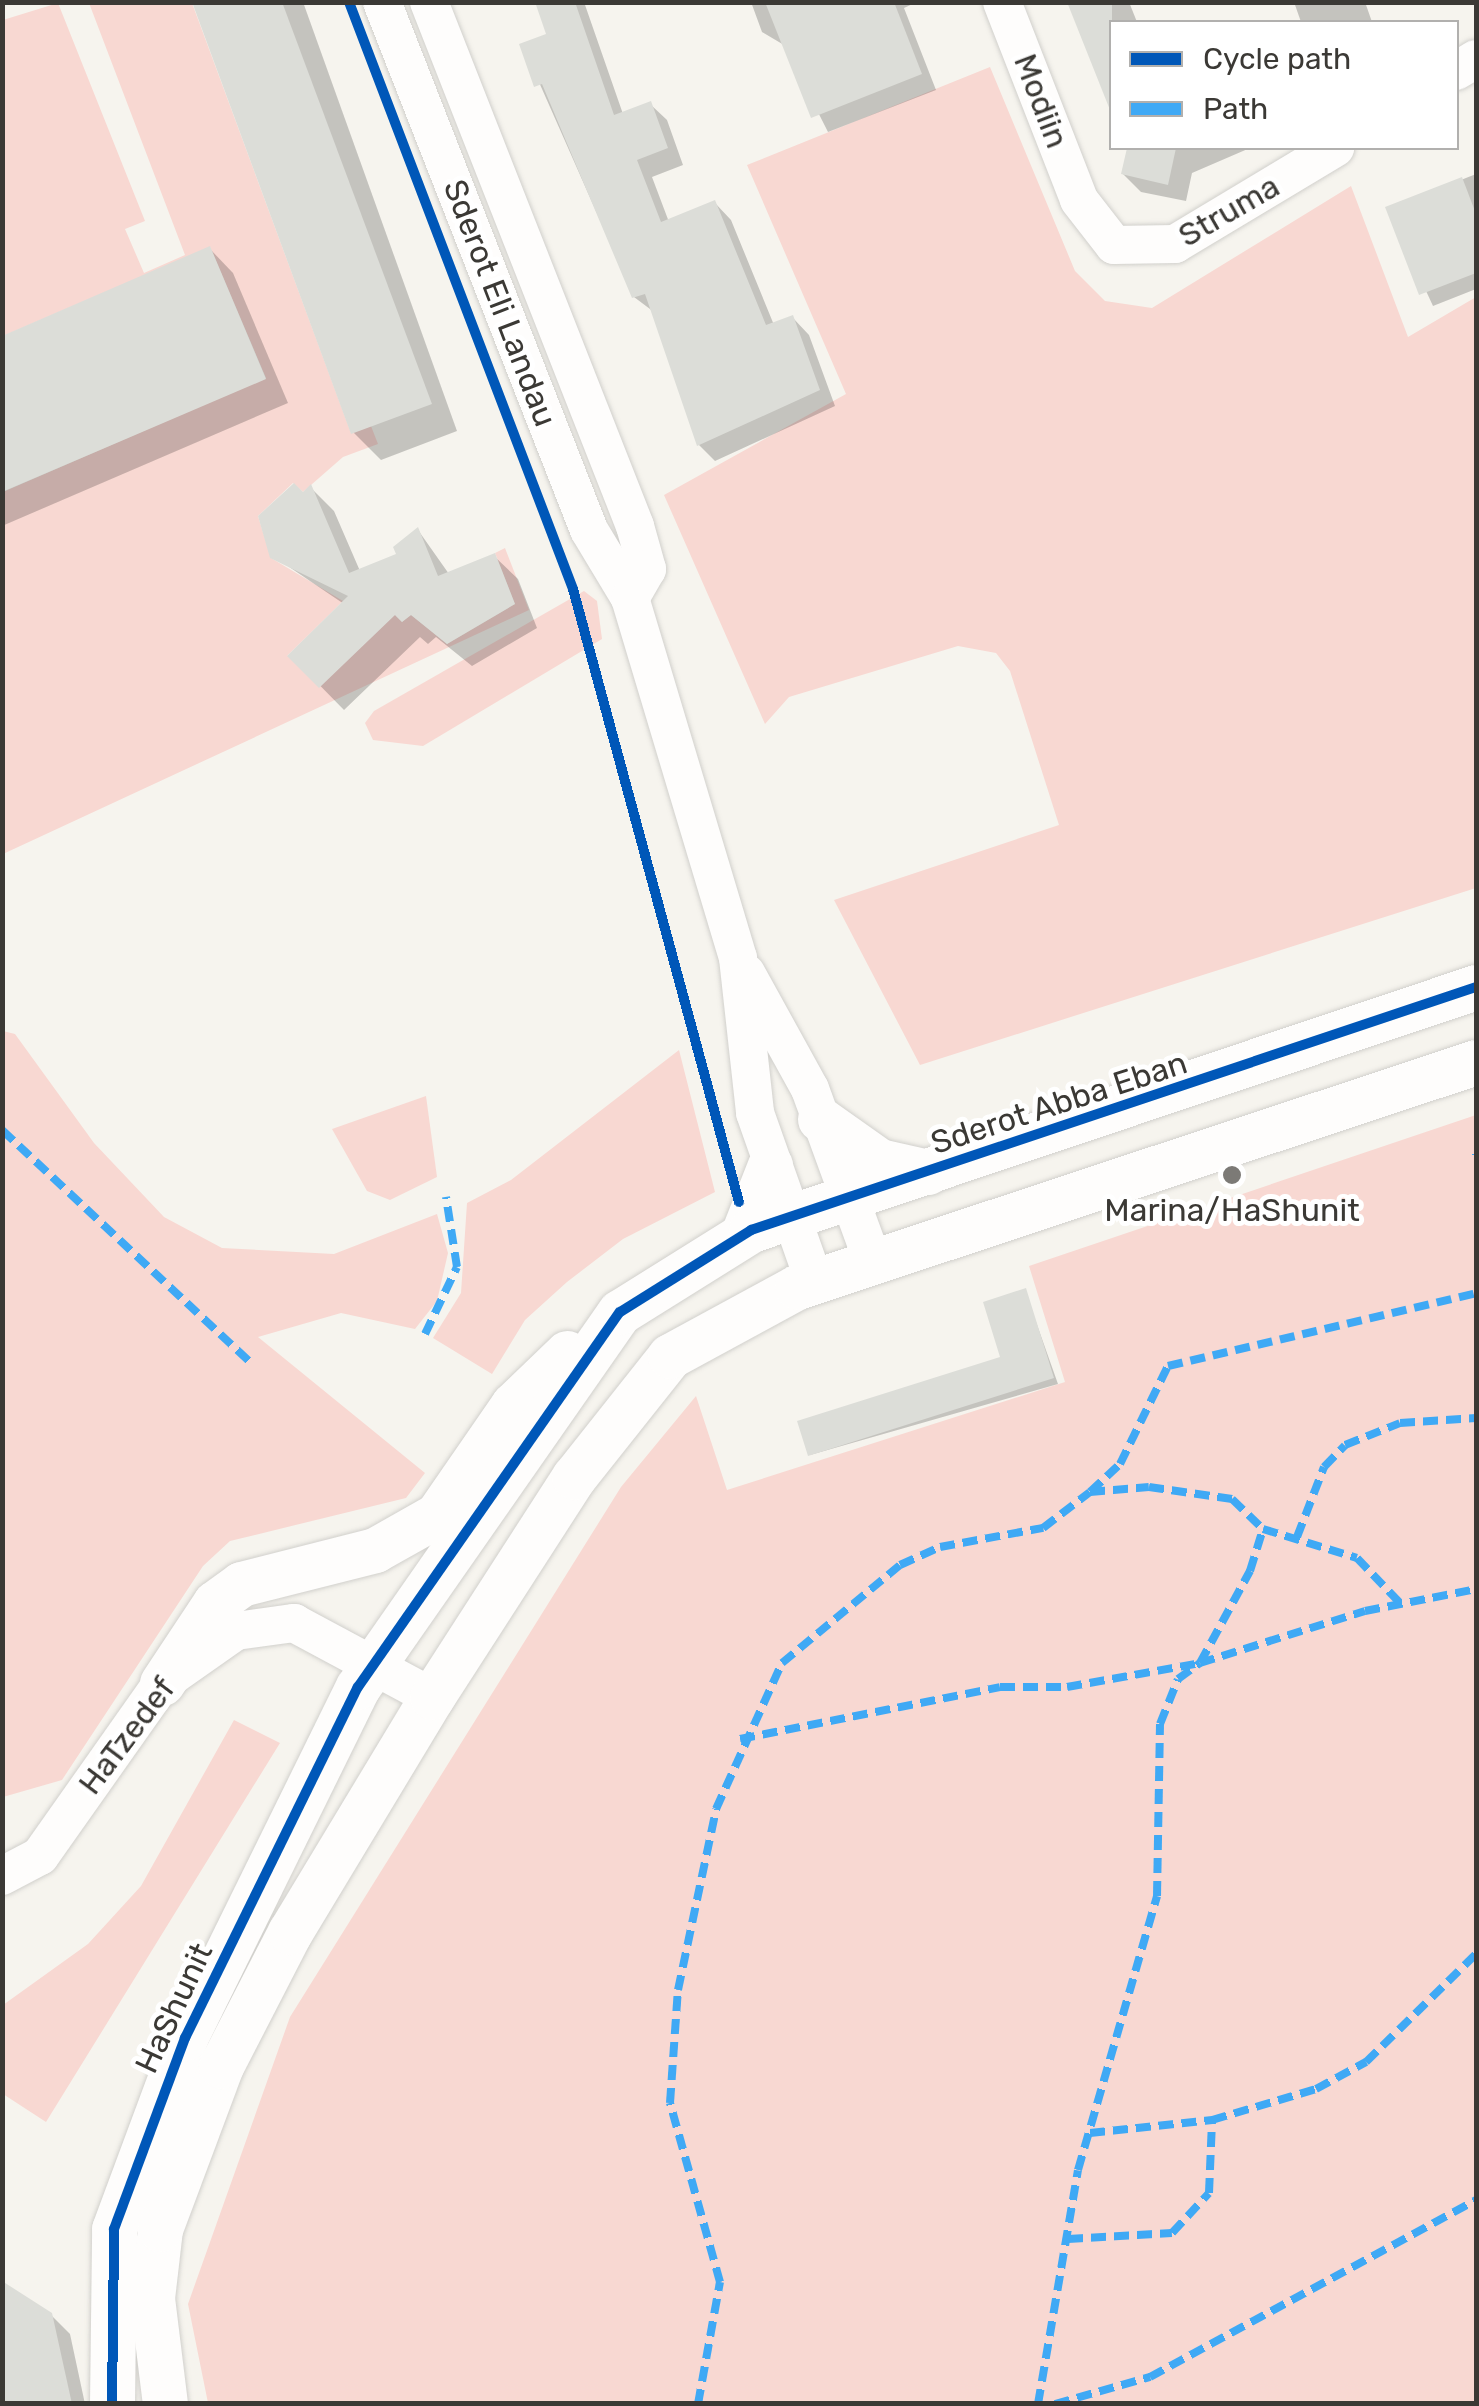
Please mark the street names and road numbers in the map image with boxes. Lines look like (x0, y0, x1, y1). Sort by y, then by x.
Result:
street label: Modiin (1006, 49, 1076, 153)
street label: Struma (1172, 167, 1286, 255)
street label: Sderot Eli Landau (435, 174, 565, 432)
street label: Sderot Abba Eban (926, 1043, 1192, 1163)
street label: HaTzedef (71, 1670, 183, 1802)
street label: HaShunit (127, 1937, 221, 2079)

